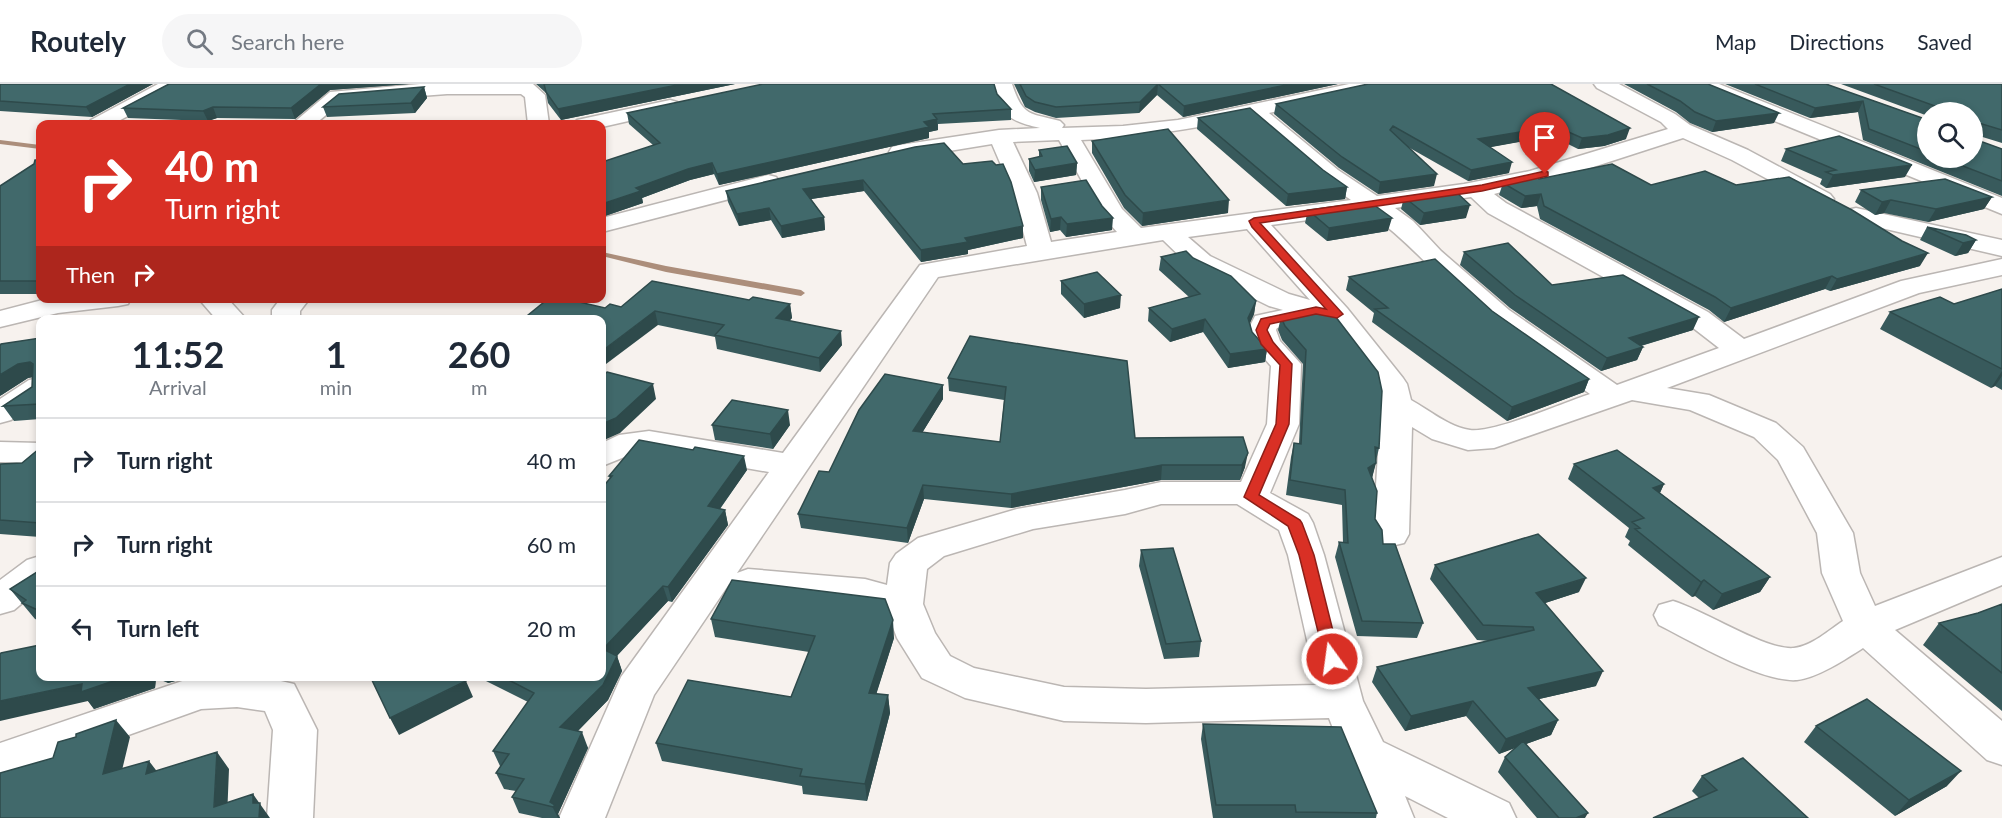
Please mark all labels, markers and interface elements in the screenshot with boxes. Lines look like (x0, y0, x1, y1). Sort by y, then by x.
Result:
search box (162, 14, 582, 68)
text: Routely (30, 24, 126, 58)
icon: search (183, 25, 216, 58)
text: Search here (231, 28, 344, 55)
text: Map (1715, 29, 1756, 54)
text: Directions (1789, 29, 1884, 54)
text: Saved (1917, 29, 1972, 54)
map controls (1917, 102, 1983, 168)
button: search (1917, 102, 1983, 168)
pin (1519, 112, 1570, 174)
icon: arrive (1528, 121, 1561, 154)
text: 40 m (165, 141, 259, 191)
icon: right (66, 144, 144, 222)
text: Turn right (165, 192, 280, 225)
icon: right (127, 258, 160, 291)
text: Then (66, 261, 115, 288)
text: 11:52 (132, 332, 224, 376)
text: 1 (326, 332, 347, 376)
text: 260 (448, 332, 510, 376)
text: Arrival (149, 375, 207, 399)
text: min (320, 375, 352, 399)
text: m (471, 375, 487, 399)
icon: right (66, 444, 99, 477)
text: Turn right (117, 447, 212, 474)
text: 40 m (527, 447, 576, 474)
icon: right (66, 528, 99, 561)
text: Turn right (117, 531, 212, 558)
text: 60 m (527, 531, 576, 558)
icon: left (66, 612, 99, 645)
text: Turn left (117, 615, 199, 642)
text: 20 m (527, 615, 576, 642)
position arrow (1300, 627, 1364, 691)

